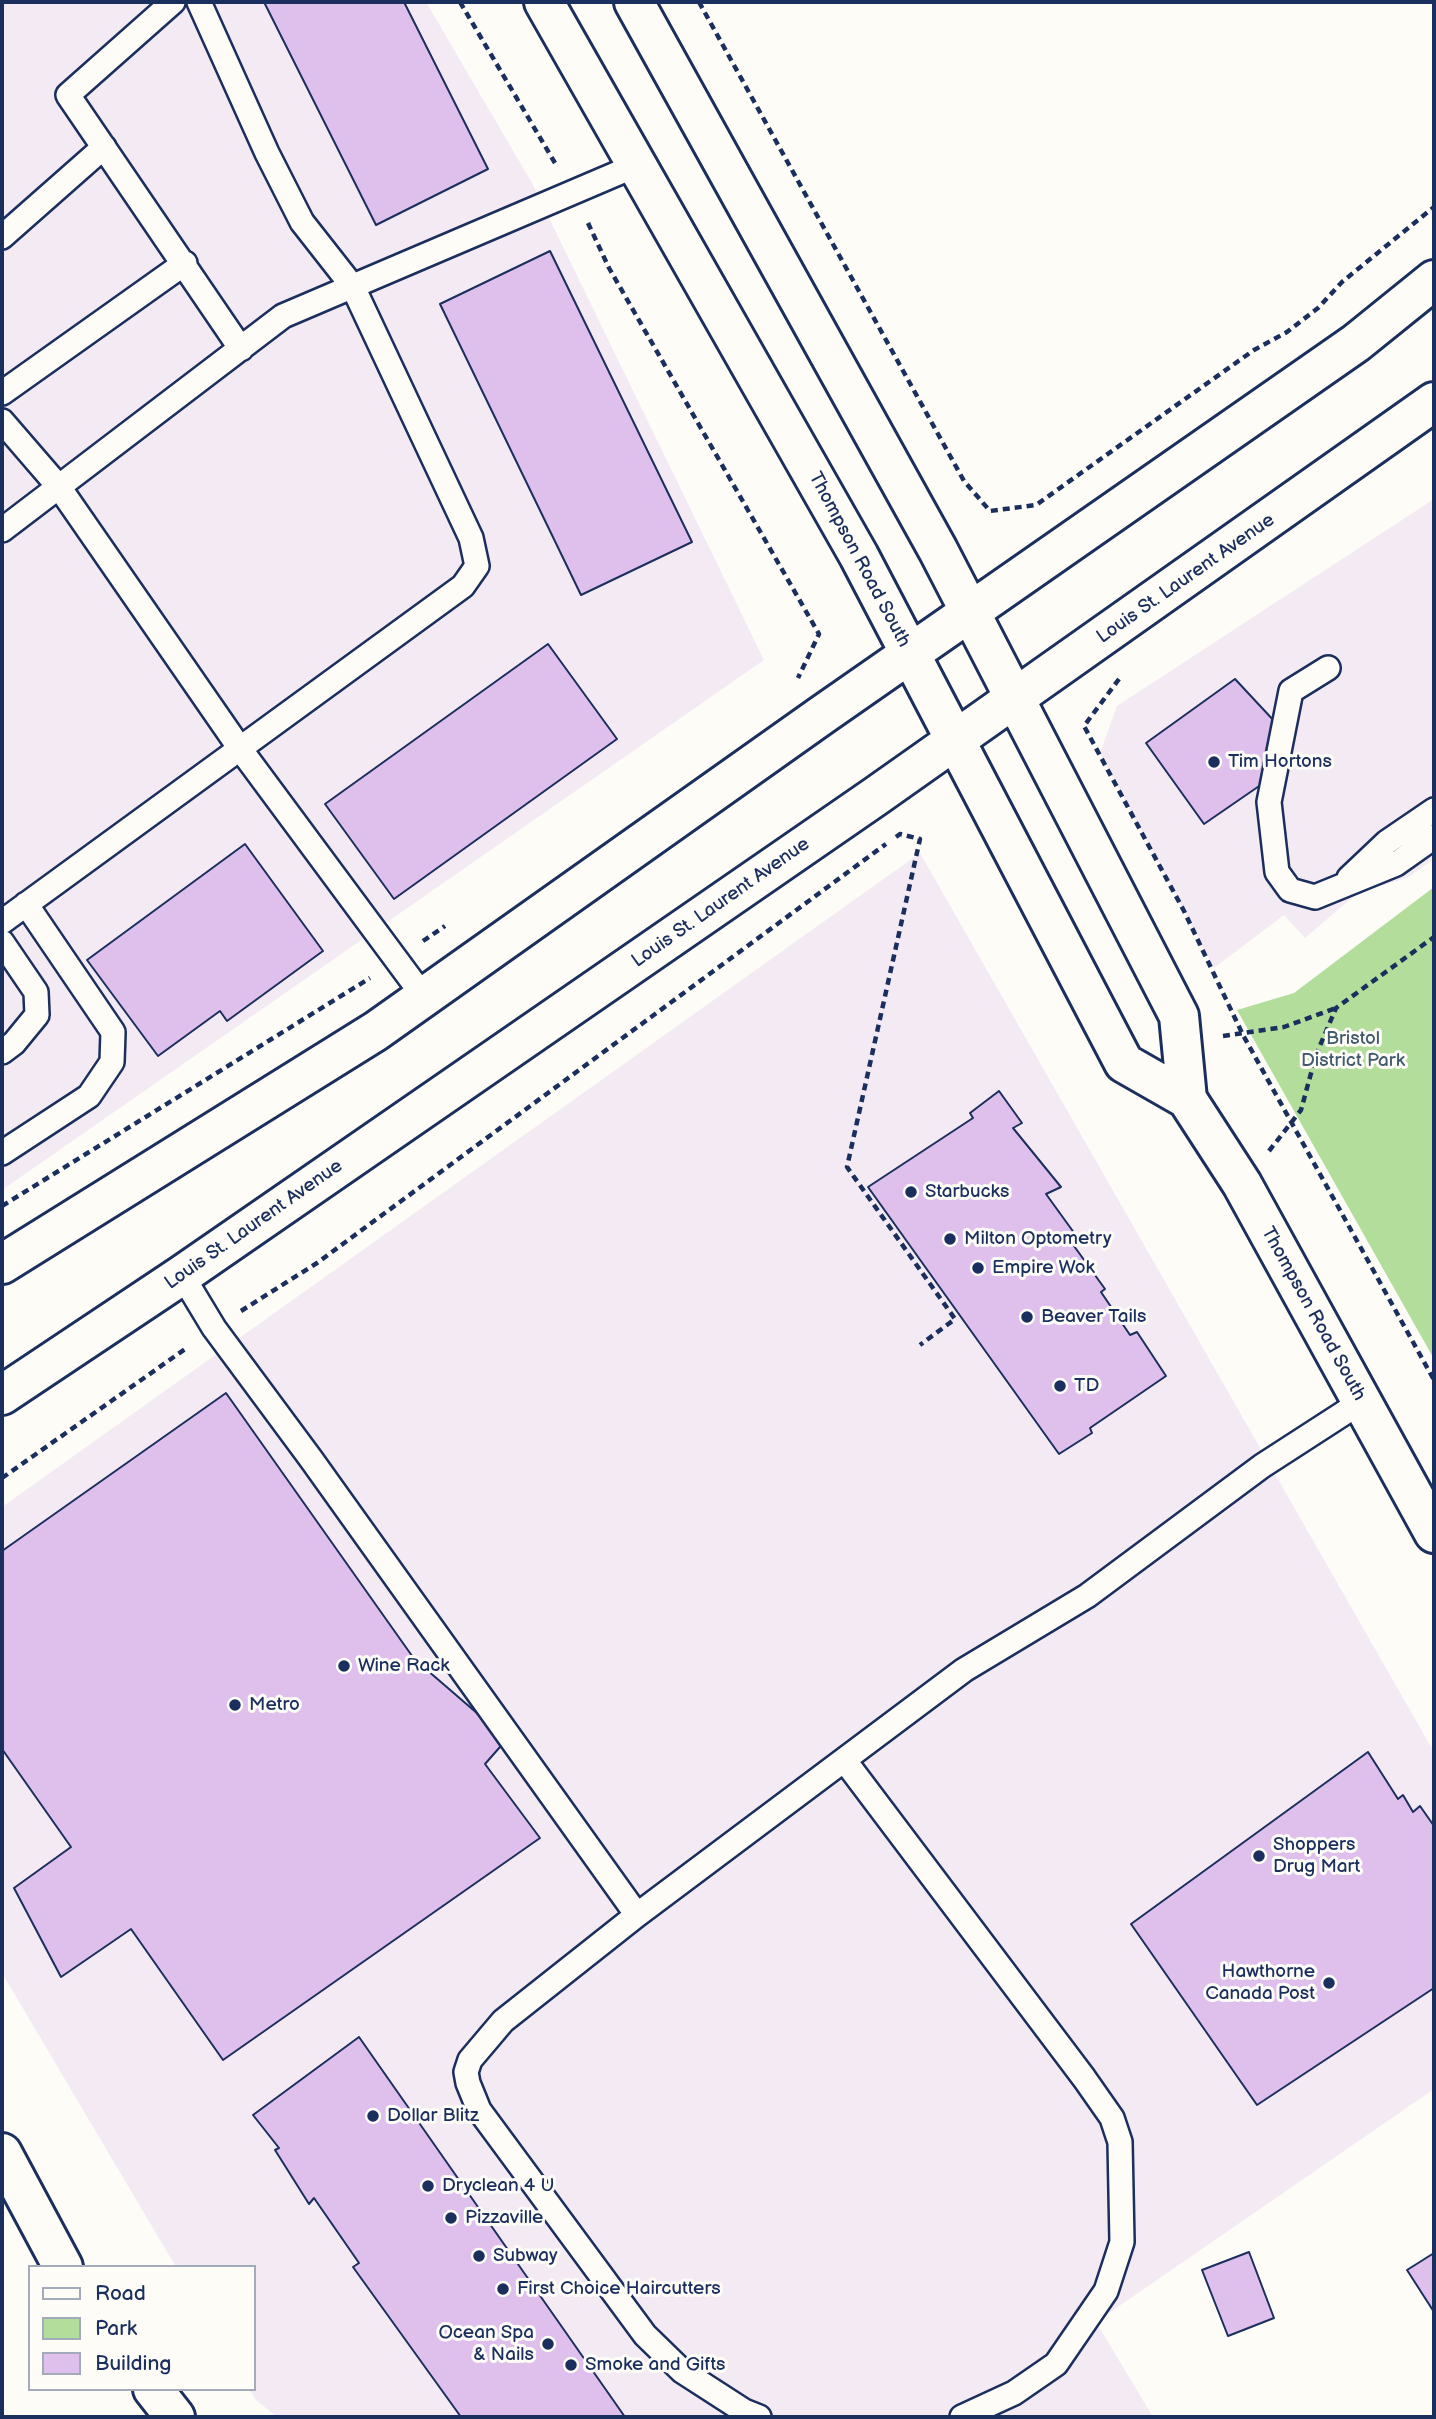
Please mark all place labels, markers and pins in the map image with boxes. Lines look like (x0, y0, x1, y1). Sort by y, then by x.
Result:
place label: Tim Hortons (1228, 751, 1332, 773)
marker: Tim Hortons (1206, 754, 1222, 770)
place label: Starbucks (925, 1181, 1009, 1203)
marker: Starbucks (903, 1184, 919, 1200)
place label: Milton Optometry (964, 1228, 1112, 1250)
marker: Milton Optometry (942, 1231, 958, 1247)
place label: Empire Wok (992, 1257, 1095, 1279)
marker: Empire Wok (970, 1260, 986, 1276)
place label: Beaver Tails (1041, 1306, 1146, 1328)
marker: Beaver Tails (1019, 1309, 1035, 1325)
place label: TD (1074, 1375, 1099, 1397)
marker: TD (1052, 1378, 1068, 1394)
place label: Wine Rack (358, 1655, 450, 1677)
marker: Wine Rack (336, 1658, 352, 1674)
place label: Metro (249, 1694, 300, 1716)
marker: Metro (227, 1697, 243, 1713)
place label: Shoppers Drug Mart (1273, 1834, 1360, 1878)
marker: Shoppers Drug Mart (1251, 1848, 1267, 1864)
place label: Hawthorne Canada Post (1205, 1961, 1315, 2005)
marker: Hawthorne Canada Post (1321, 1975, 1337, 1991)
place label: Dollar Blitz (387, 2105, 479, 2127)
marker: Dollar Blitz (365, 2108, 381, 2124)
place label: Dryclean 4 U (442, 2175, 554, 2197)
marker: Dryclean 4 U (420, 2178, 436, 2194)
place label: Pizzaville (465, 2207, 543, 2229)
marker: Pizzaville (443, 2210, 459, 2226)
place label: Subway (493, 2245, 558, 2267)
marker: Subway (471, 2248, 487, 2264)
place label: First Choice Haircutters (517, 2278, 721, 2300)
marker: First Choice Haircutters (495, 2281, 511, 2297)
place label: Ocean Spa & Nails (439, 2322, 534, 2366)
marker: Ocean Spa & Nails (540, 2336, 556, 2352)
place label: Smoke and Gifts (585, 2354, 725, 2376)
marker: Smoke and Gifts (563, 2357, 579, 2373)

